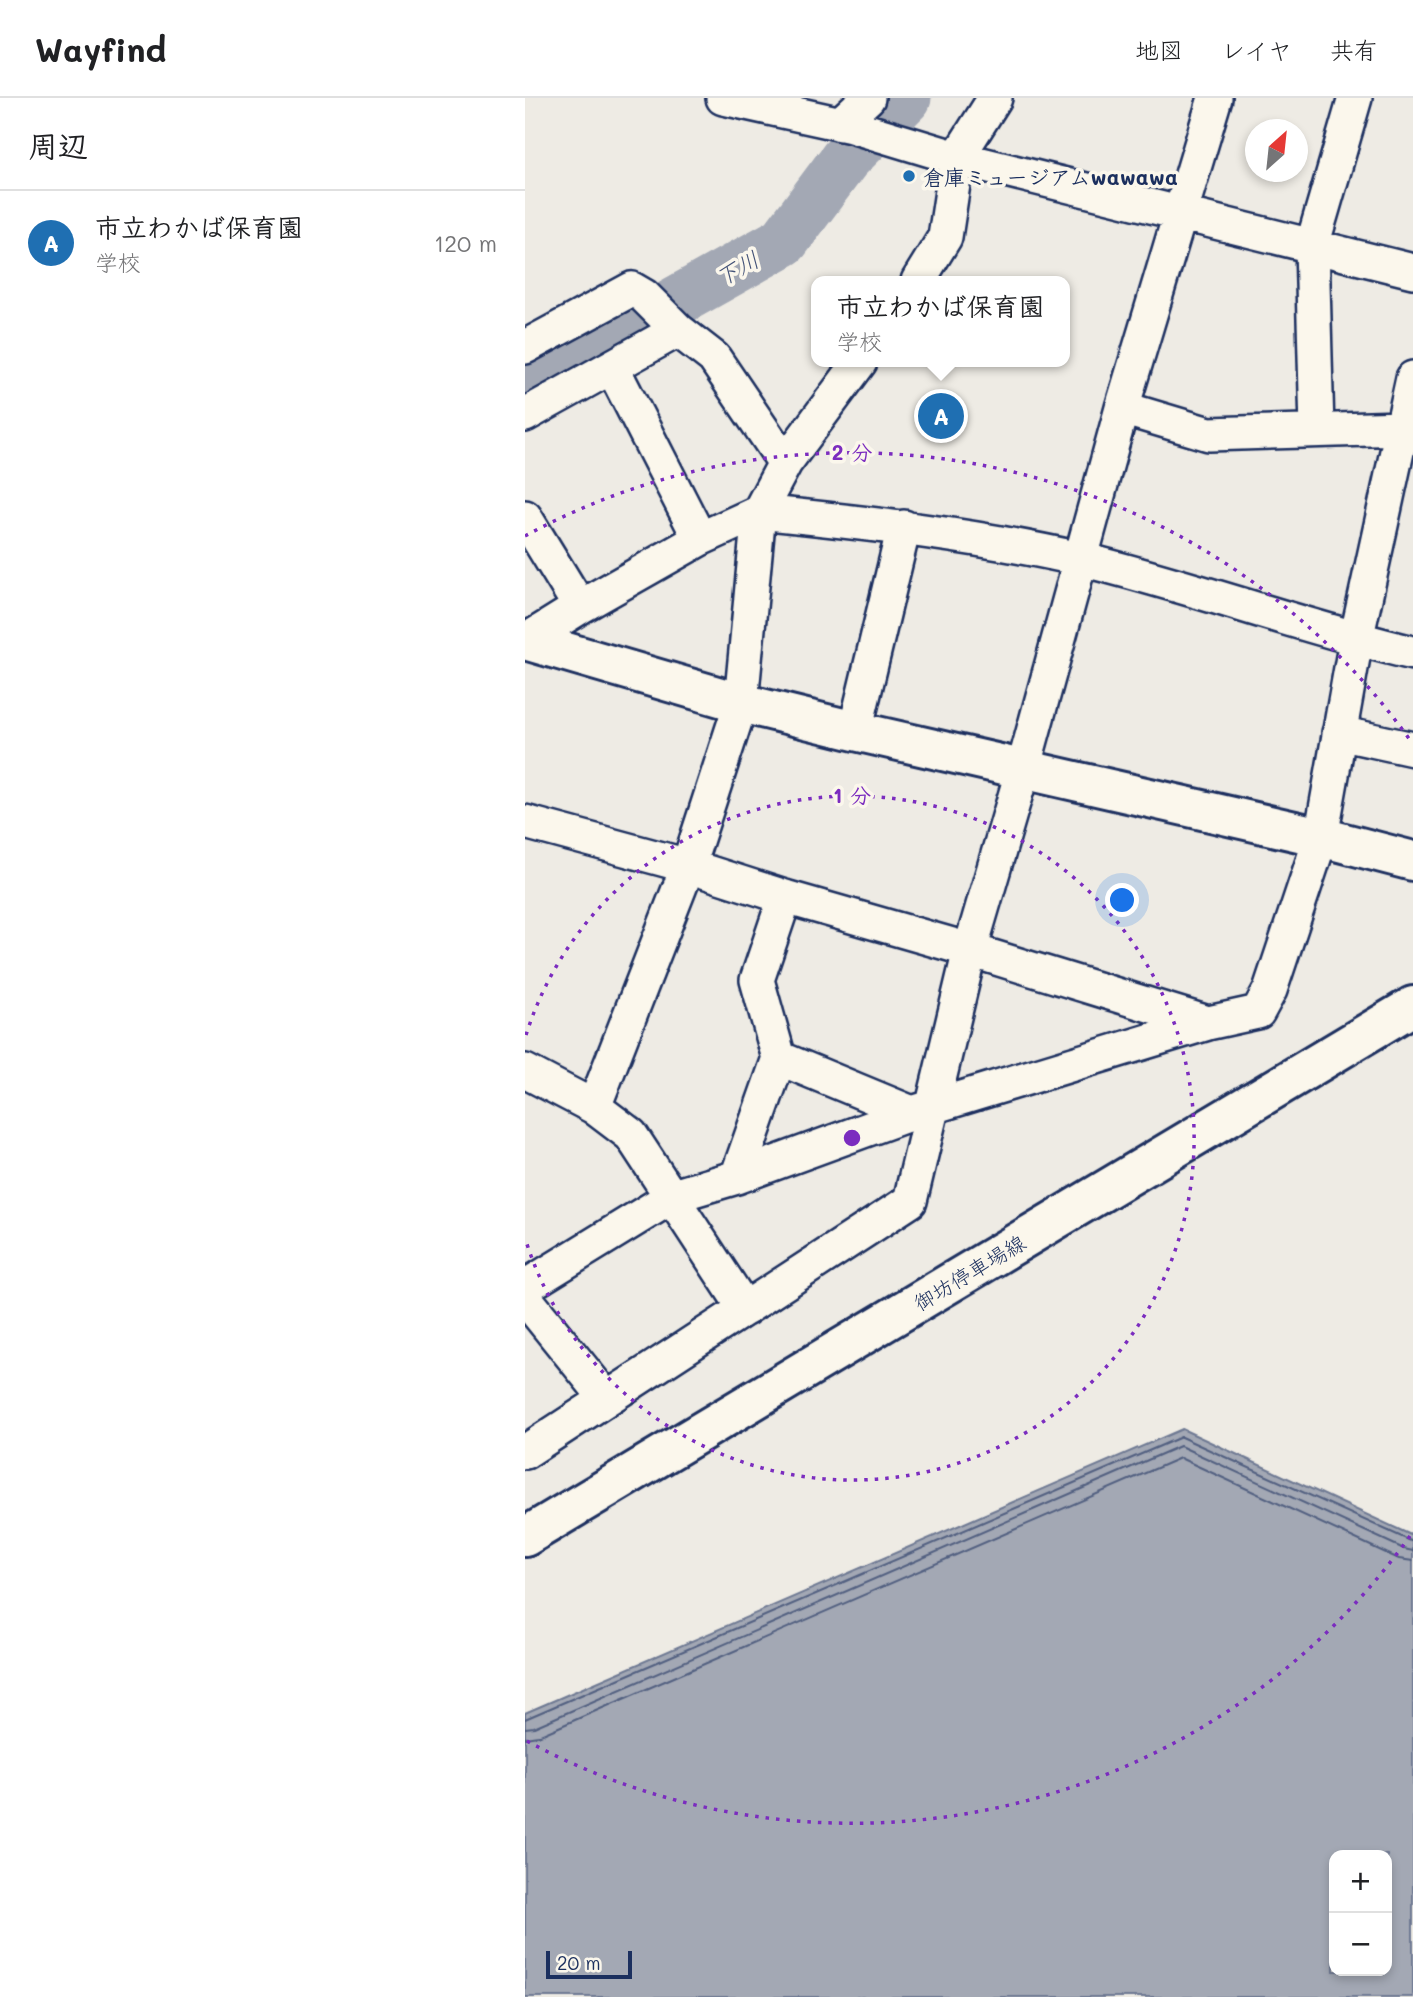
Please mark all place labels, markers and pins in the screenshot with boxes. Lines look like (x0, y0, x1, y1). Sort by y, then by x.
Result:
place label: 倉庫ミュージアムwawawa (923, 163, 1178, 190)
marker: 倉庫ミュージアムwawawa (901, 168, 917, 184)
pin: A (918, 390, 964, 442)
centre of rings (840, 1126, 864, 1150)

